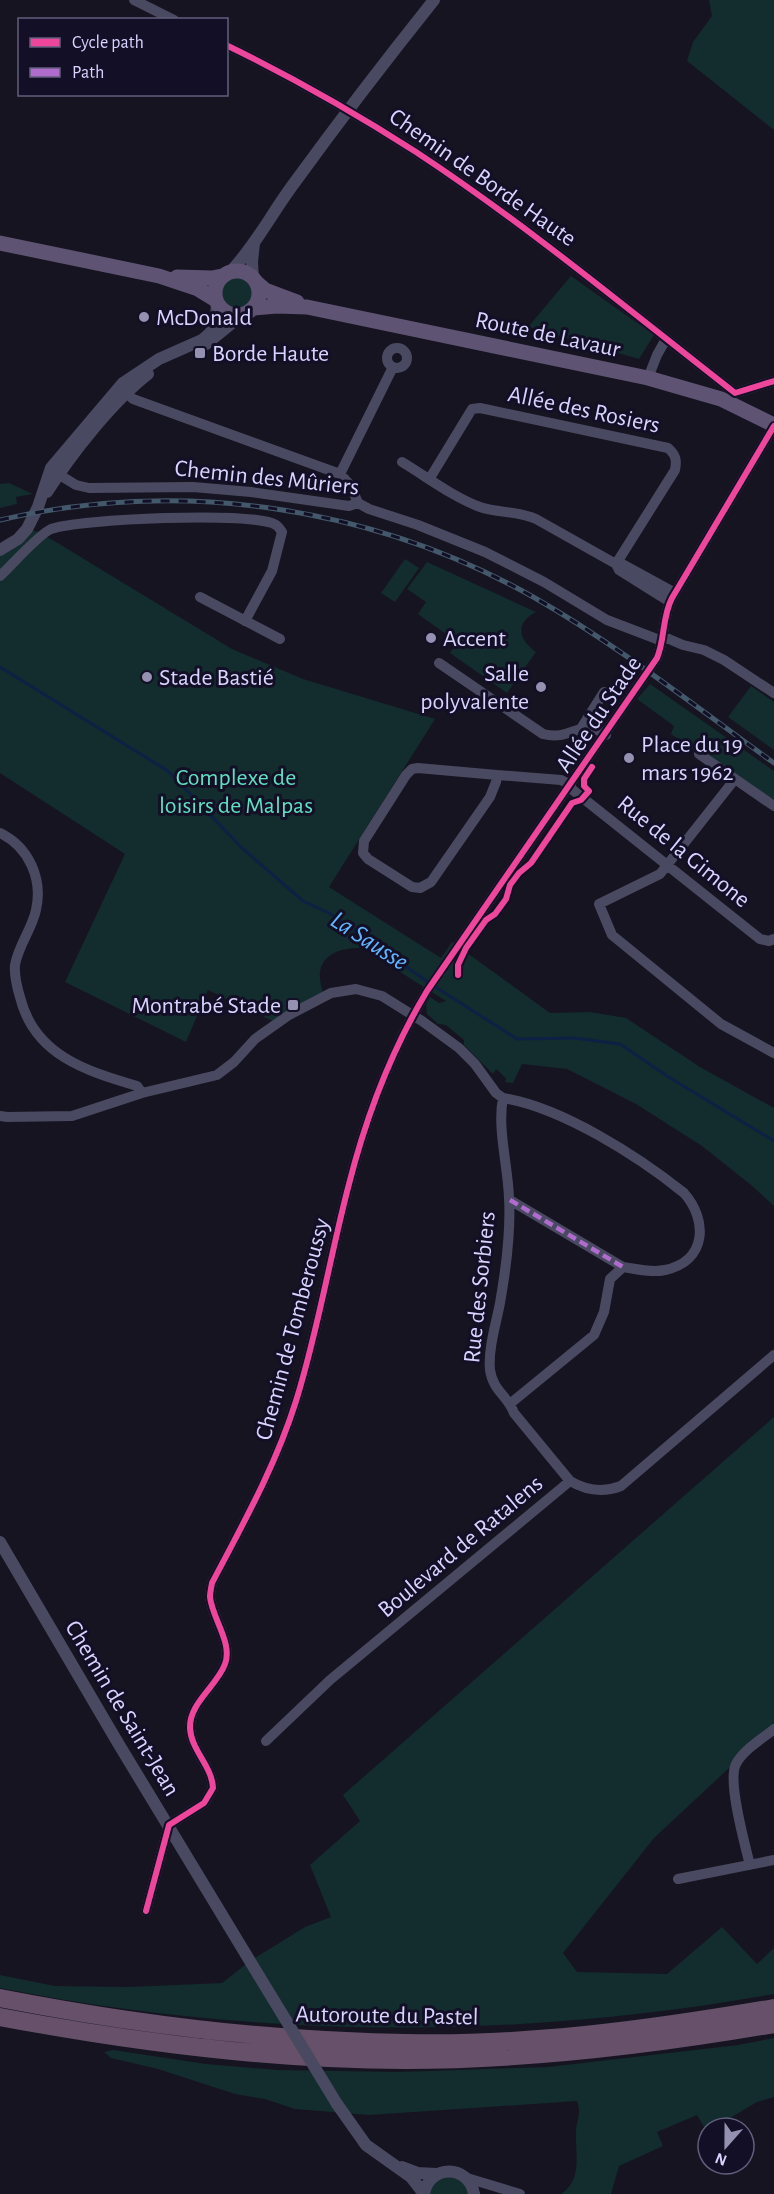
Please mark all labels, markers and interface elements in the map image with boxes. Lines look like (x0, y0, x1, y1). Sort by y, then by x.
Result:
legend (18, 18, 228, 96)
text: Cycle path (72, 34, 144, 52)
text: Path (72, 64, 104, 82)
street label: Chemin de Borde Haute (385, 104, 580, 251)
place label: McDonald (156, 306, 252, 330)
street label: Route de Lavaur (473, 308, 623, 362)
marker: McDonald (137, 310, 151, 324)
place label: Borde Haute (212, 342, 329, 366)
marker: Borde Haute (193, 346, 207, 360)
street label: Allée des Rosiers (506, 382, 662, 438)
street label: Chemin des Mûriers (173, 456, 360, 500)
place label: Accent (443, 627, 506, 651)
marker: Accent (424, 631, 438, 645)
street label: Allée du Stade (551, 652, 646, 777)
place label: Salle polyvalente (420, 662, 529, 714)
place label: Stade Bastié (159, 666, 274, 690)
marker: Stade Bastié (140, 670, 154, 684)
marker: Salle polyvalente (534, 680, 548, 694)
place label: Place du 19 mars 1962 (641, 733, 743, 785)
marker: Place du 19 mars 1962 (622, 751, 636, 765)
park label: Complexe de loisirs de Malpas (159, 766, 313, 818)
street label: Rue de la Gimone (613, 791, 754, 912)
water label: La Sausse (326, 906, 413, 975)
place label: Montrabé Stade (131, 994, 281, 1018)
marker: Montrabé Stade (286, 998, 300, 1012)
street label: Rue des Sorbiers (460, 1210, 500, 1364)
street label: Chemin de Tomberoussy (252, 1216, 334, 1443)
street label: Boulevard de Ratalens (374, 1471, 548, 1622)
street label: Chemin de Saint-Jean (60, 1617, 184, 1800)
street label: Autoroute du Pastel (295, 2002, 479, 2030)
north arrow (696, 2116, 756, 2176)
text: N (713, 2150, 729, 2169)

